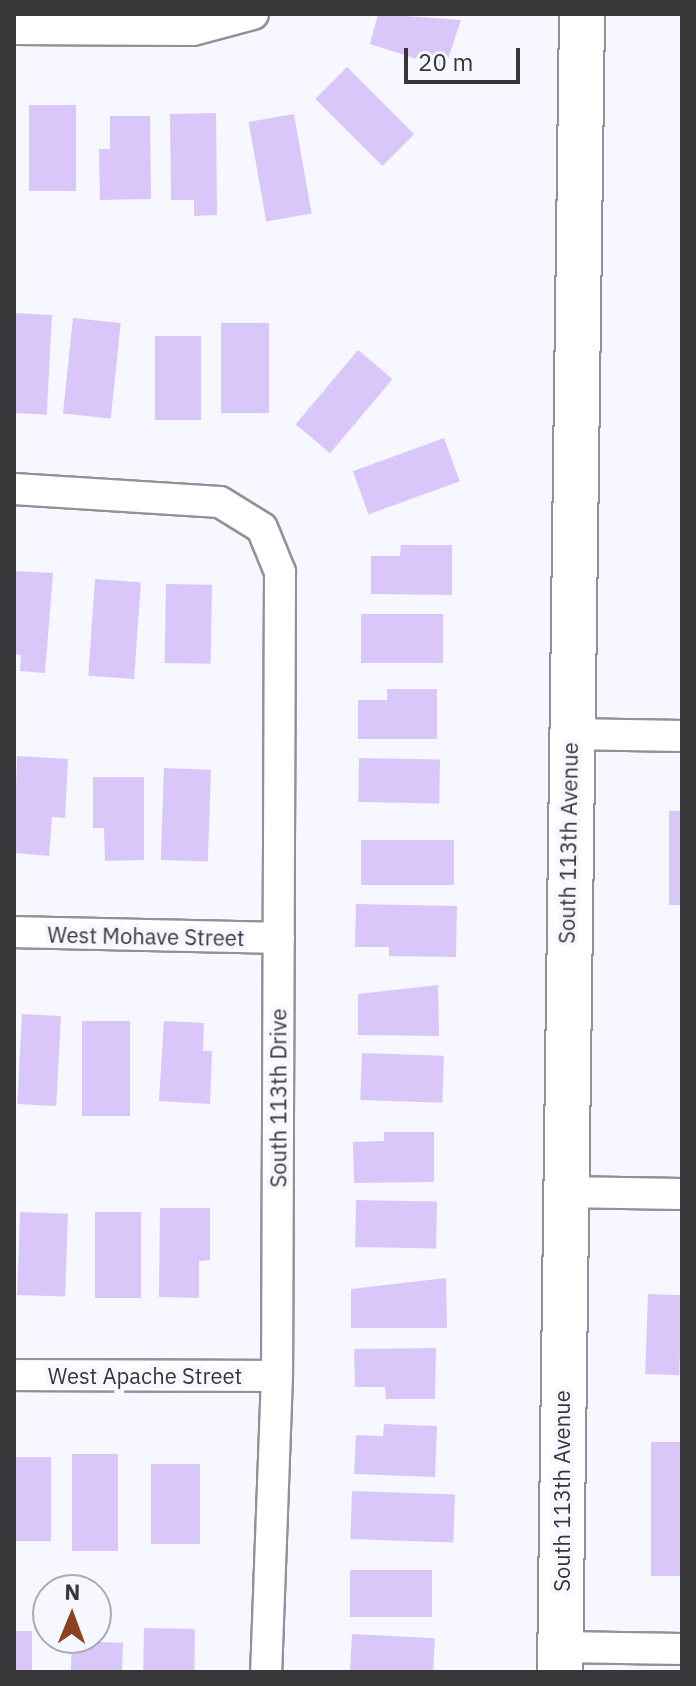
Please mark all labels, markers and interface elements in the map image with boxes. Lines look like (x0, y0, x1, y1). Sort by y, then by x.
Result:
scale bar (408, 32, 524, 82)
text: 20 m (418, 46, 473, 78)
street label: South 113th Avenue (553, 742, 583, 944)
street label: West Mohave Street (47, 921, 245, 951)
street label: South 113th Drive (265, 1008, 291, 1188)
street label: West Apache Street (48, 1363, 242, 1389)
street label: South 113th Avenue (549, 1390, 575, 1592)
north arrow (32, 1574, 112, 1654)
text: N (64, 1577, 81, 1606)

